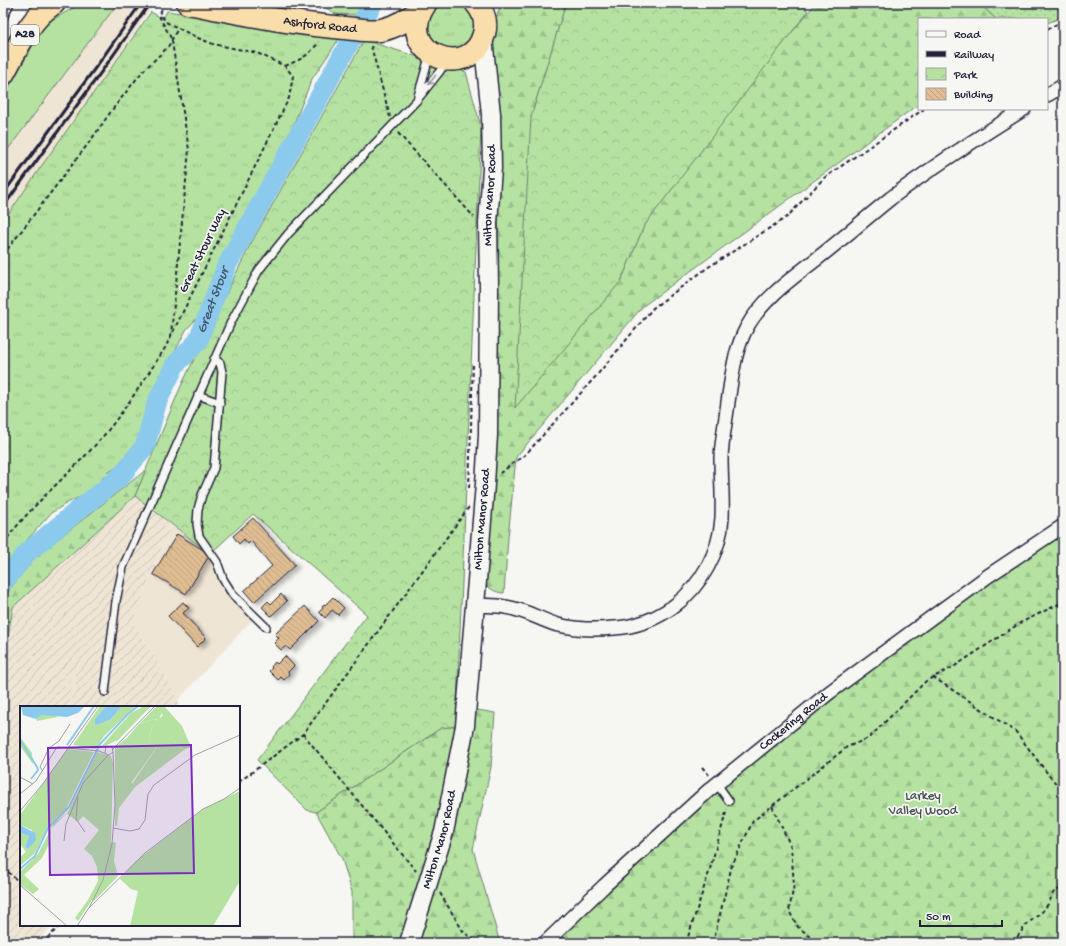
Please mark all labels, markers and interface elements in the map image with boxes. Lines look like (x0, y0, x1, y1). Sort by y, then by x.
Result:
street label: Ashford Road (282, 13, 359, 37)
legend (918, 18, 1048, 110)
road number: A28 (11, 25, 39, 45)
text: Road (954, 29, 981, 43)
text: Railway (954, 49, 994, 63)
text: Park (953, 69, 979, 83)
one-way arrow (428, 75, 437, 86)
text: Building (953, 89, 993, 103)
street label: Milton Manor Road (480, 143, 500, 246)
street label: Great Stour Way (176, 206, 230, 295)
water label: Great Stour (193, 262, 235, 336)
street label: Milton Manor Road (470, 467, 494, 570)
street label: Cockering Road (756, 689, 832, 754)
inset map (20, 706, 240, 926)
street label: Milton Manor Road (419, 788, 460, 891)
park label: Larkey Valley Wood (888, 789, 959, 819)
scale bar (920, 902, 1002, 928)
text: 50 m (926, 911, 951, 925)

